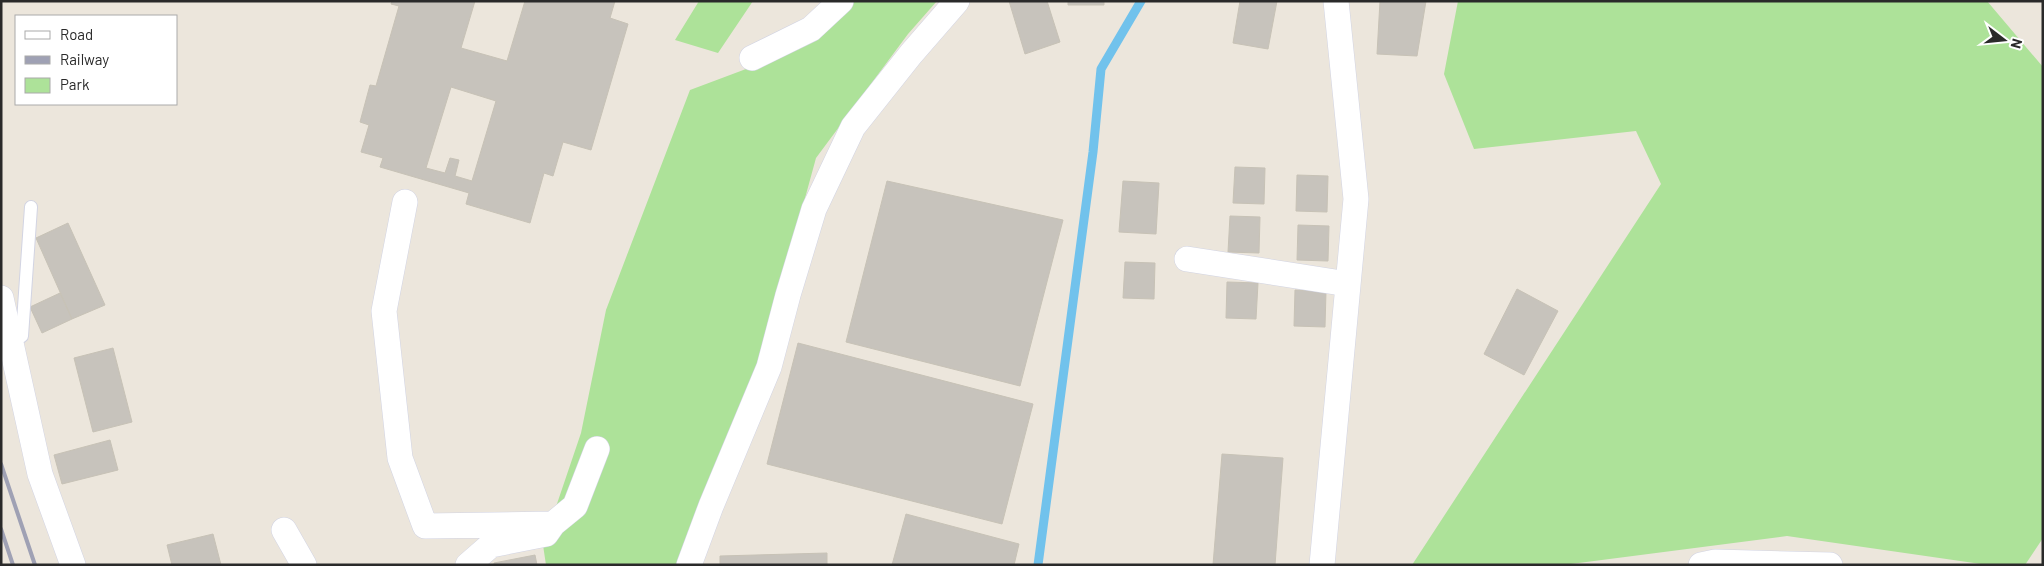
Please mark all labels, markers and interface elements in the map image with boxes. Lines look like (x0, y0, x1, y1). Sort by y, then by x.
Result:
legend (15, 15, 178, 105)
north arrow (1979, 15, 2029, 65)
text: Road (60, 25, 93, 43)
text: N (2008, 37, 2026, 51)
text: Railway (60, 50, 109, 68)
text: Park (60, 75, 90, 93)

